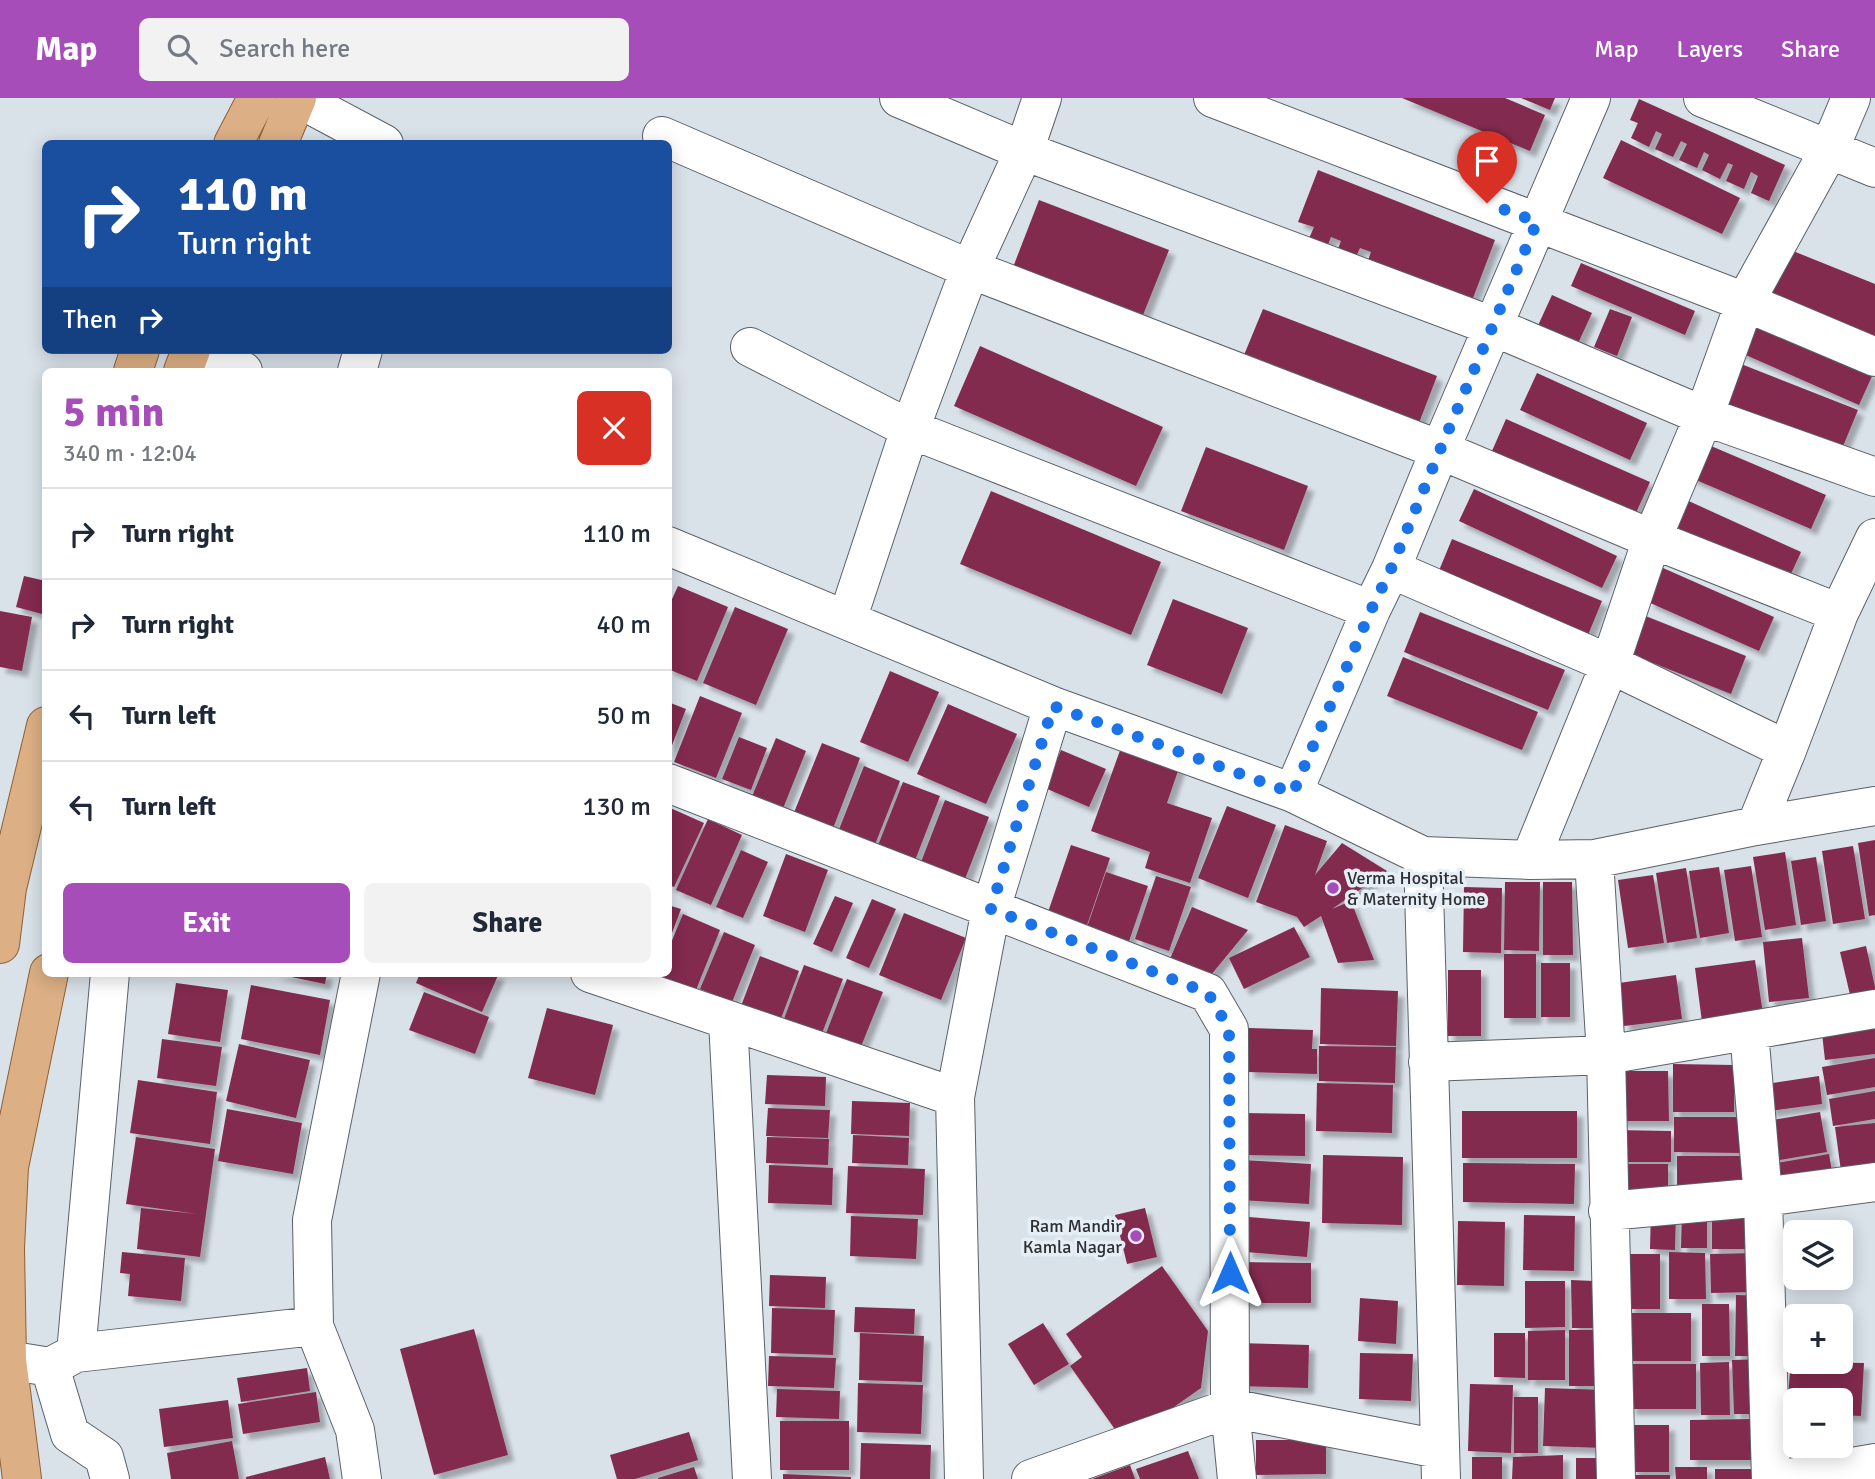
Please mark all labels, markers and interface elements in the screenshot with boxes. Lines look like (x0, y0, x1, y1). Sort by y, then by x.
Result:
search box (139, 18, 629, 81)
text: Map (35, 29, 97, 70)
icon: search (163, 30, 201, 68)
text: Search here (219, 33, 350, 65)
text: Map (1594, 34, 1639, 64)
text: Layers (1677, 34, 1743, 64)
text: Share (1781, 34, 1840, 64)
pin (1457, 131, 1517, 203)
icon: arrive (1468, 142, 1506, 180)
text: 110 m (178, 164, 308, 224)
icon: right (63, 168, 154, 259)
text: Turn right (178, 224, 311, 263)
icon: right (131, 301, 169, 339)
text: Then (63, 304, 117, 336)
text: 5 min (63, 387, 164, 438)
button: close (577, 391, 651, 465)
text: 340 m · 12:04 (63, 439, 197, 468)
icon: right (63, 515, 101, 553)
text: Turn right (122, 518, 234, 550)
text: 110 m (582, 518, 651, 550)
icon: right (63, 606, 101, 644)
text: Turn right (122, 609, 234, 641)
text: 40 m (596, 609, 651, 641)
icon: left (63, 697, 101, 735)
text: Turn left (122, 700, 216, 732)
text: 50 m (596, 700, 651, 732)
icon: left (63, 788, 101, 826)
text: Turn left (122, 791, 216, 823)
text: 130 m (582, 791, 651, 823)
place label: Verma Hospital & Maternity Home (1347, 867, 1486, 910)
marker: Verma Hospital & Maternity Home (1325, 880, 1341, 896)
button: Exit (63, 883, 350, 963)
button: Share (364, 883, 651, 963)
place label: Ram Mandir Kamla Nagar (1023, 1215, 1122, 1258)
map controls (1783, 1220, 1853, 1458)
button: layers (1783, 1220, 1853, 1290)
marker: Ram Mandir Kamla Nagar (1128, 1228, 1144, 1244)
position arrow (1193, 1236, 1267, 1310)
button: + (1783, 1304, 1853, 1374)
button: − (1783, 1388, 1853, 1458)

